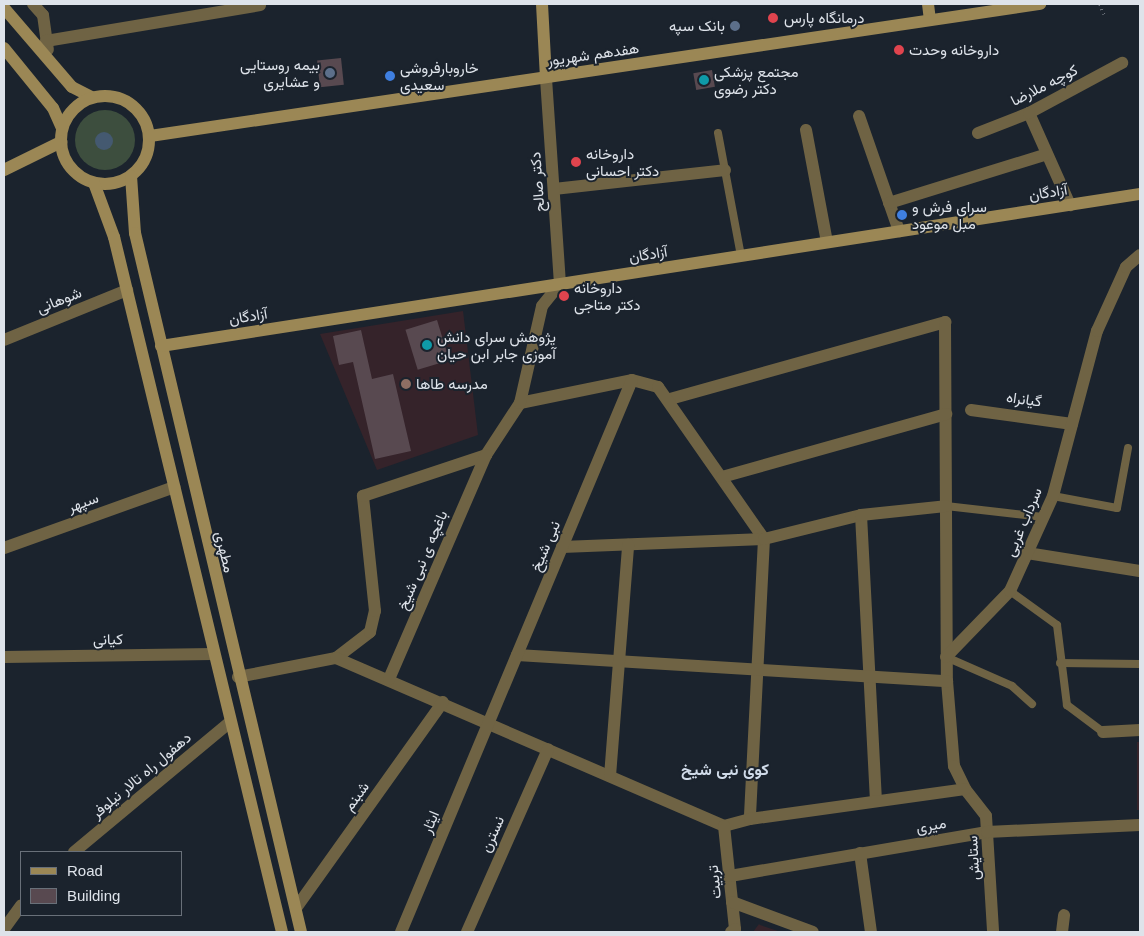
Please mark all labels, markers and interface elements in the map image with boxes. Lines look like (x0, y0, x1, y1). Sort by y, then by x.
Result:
place label: درمانگاه پارس (784, 9, 864, 27)
marker: درمانگاه پارس (766, 11, 780, 25)
place label: بانک سپه (669, 17, 725, 35)
marker: بانک سپه (729, 20, 741, 32)
street label: هفدهم شهریور (546, 39, 640, 69)
place label: داروخانه وحدت (909, 41, 999, 59)
marker: داروخانه وحدت (893, 44, 905, 56)
place label: بیمه روستایی و عشایری (240, 55, 320, 90)
place label: خاروبارفروشی سعیدی (400, 58, 479, 93)
street label: کوچه ملارضا (1007, 60, 1081, 110)
place label: مجتمع پزشکی دکتر رضوی (714, 62, 798, 97)
marker: بیمه روستایی و عشایری (324, 67, 336, 79)
marker: خاروبارفروشی سعیدی (384, 70, 396, 82)
marker: مجتمع پزشکی دکتر رضوی (698, 74, 710, 86)
place label: داروخانه دکتر احسانی (586, 144, 659, 179)
street label: دکتر صالح (526, 151, 548, 213)
marker: داروخانه دکتر احسانی (570, 156, 582, 168)
street label: آزادگان (1027, 180, 1069, 204)
place label: سرای فرش و مبل موعود (912, 197, 987, 232)
marker: سرای فرش و مبل موعود (896, 209, 908, 221)
street label: آزادگان (627, 242, 669, 266)
place label: داروخانه دکتر متاجی (574, 278, 640, 313)
street label: شوهانی (34, 283, 84, 317)
marker: داروخانه دکتر متاجی (558, 290, 570, 302)
street label: آزادگان (227, 304, 269, 328)
place label: پژوهش سرای دانش آموزی جابر ابن حیان (437, 327, 556, 362)
marker: پژوهش سرای دانش آموزی جابر ابن حیان (421, 339, 433, 351)
place label: مدرسه طاها (416, 375, 488, 393)
marker: مدرسه طاها (400, 378, 412, 390)
street label: گیانراه (1005, 388, 1043, 410)
street label: سرداب غربی (1000, 485, 1046, 559)
street label: سپهر (65, 488, 101, 516)
street label: باغچه ی نبی شیخ (393, 508, 451, 612)
street label: نبی شیخ (526, 518, 564, 574)
street label: مطهری (212, 530, 238, 574)
street label: کیانی (93, 630, 123, 648)
street label: دهفول راه تالار نیلوفر (87, 728, 195, 822)
district label: کوی نبی شیخ (681, 760, 769, 780)
street label: شبنم (339, 778, 373, 814)
street label: ایثار (417, 808, 443, 836)
street label: نسترن (476, 813, 508, 855)
street label: میری (915, 814, 947, 836)
street label: ستایش (963, 835, 983, 881)
legend (20, 851, 182, 916)
text: Road (67, 862, 103, 879)
street label: تربیت (703, 864, 725, 900)
text: Building (67, 887, 120, 904)

